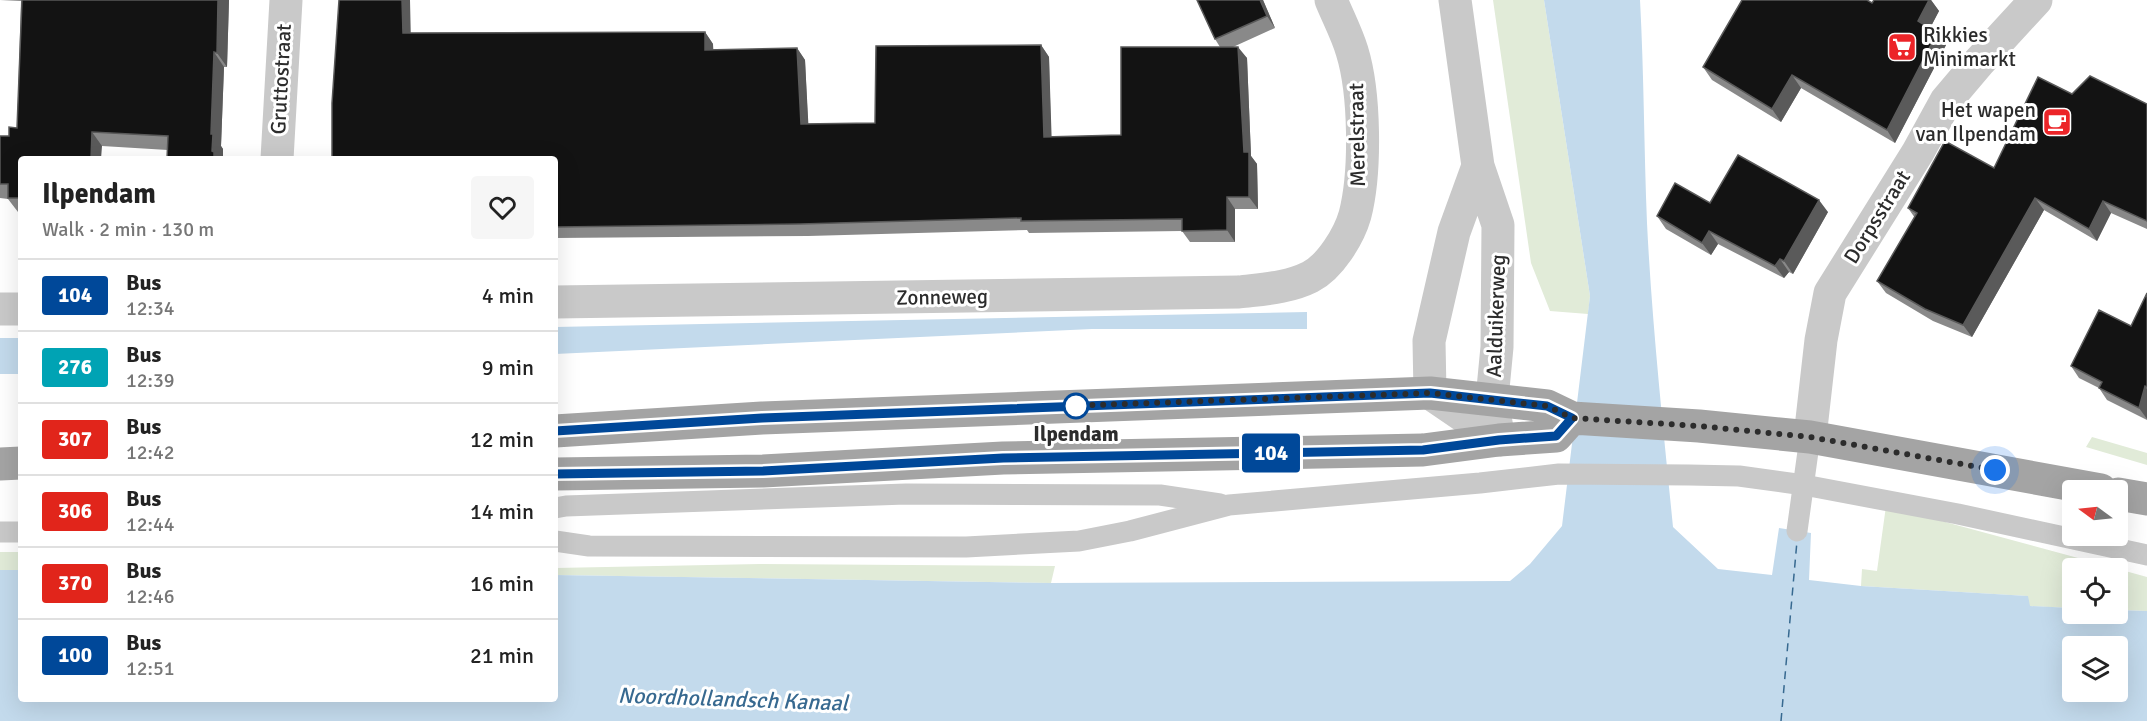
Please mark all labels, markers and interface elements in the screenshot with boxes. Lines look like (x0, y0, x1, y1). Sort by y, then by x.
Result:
place label: Rikkies Minimarkt (1923, 22, 2016, 72)
street label: Gruttostraat (265, 23, 297, 135)
supermarket icon: Rikkies Minimarkt (1886, 31, 1918, 63)
street label: Merelstraat (1343, 83, 1371, 187)
place label: Het wapen van Ilpendam (1916, 97, 2036, 147)
cafe icon: Het wapen van Ilpendam (2041, 106, 2073, 138)
street label: Dorpsstraat (1838, 166, 1916, 268)
button: heart (471, 176, 534, 239)
text: Ilpendam (42, 177, 156, 211)
text: Walk · 2 min · 130 m (42, 217, 214, 242)
street label: Aalduikerweg (1481, 254, 1511, 378)
text: Bus (126, 269, 161, 296)
text: 104 (58, 282, 92, 308)
text: 4 min (482, 282, 534, 309)
street label: Zonneweg (896, 283, 988, 311)
text: 12:34 (126, 296, 175, 321)
text: Bus (126, 341, 161, 368)
text: 276 (58, 354, 92, 380)
text: 9 min (482, 354, 534, 381)
text: 12:39 (126, 368, 175, 393)
marker: Ilpendam (1063, 393, 1089, 419)
text: Bus (126, 413, 161, 440)
place label: Ilpendam (1033, 421, 1119, 447)
text: 307 (58, 426, 92, 452)
text: 12 min (470, 426, 534, 453)
line badge: 104 (1236, 434, 1306, 472)
text: 12:42 (126, 440, 175, 465)
text: 104 (1254, 440, 1288, 466)
your location (1980, 455, 2010, 485)
north arrow (2062, 480, 2128, 546)
map controls (2062, 480, 2128, 702)
text: Bus (126, 485, 161, 512)
text: 306 (58, 498, 92, 524)
text: 14 min (470, 498, 534, 525)
text: 12:44 (126, 512, 175, 537)
text: Bus (126, 557, 161, 584)
button: locate (2062, 558, 2128, 624)
text: 370 (58, 570, 92, 596)
text: 16 min (470, 570, 534, 597)
text: 12:46 (126, 584, 175, 609)
text: Bus (126, 629, 161, 656)
button: layers (2062, 636, 2128, 702)
text: 100 (58, 642, 92, 668)
text: 21 min (470, 642, 534, 669)
text: 12:51 (126, 656, 175, 681)
water label: Noordhollandsch Kanaal (618, 681, 850, 717)

